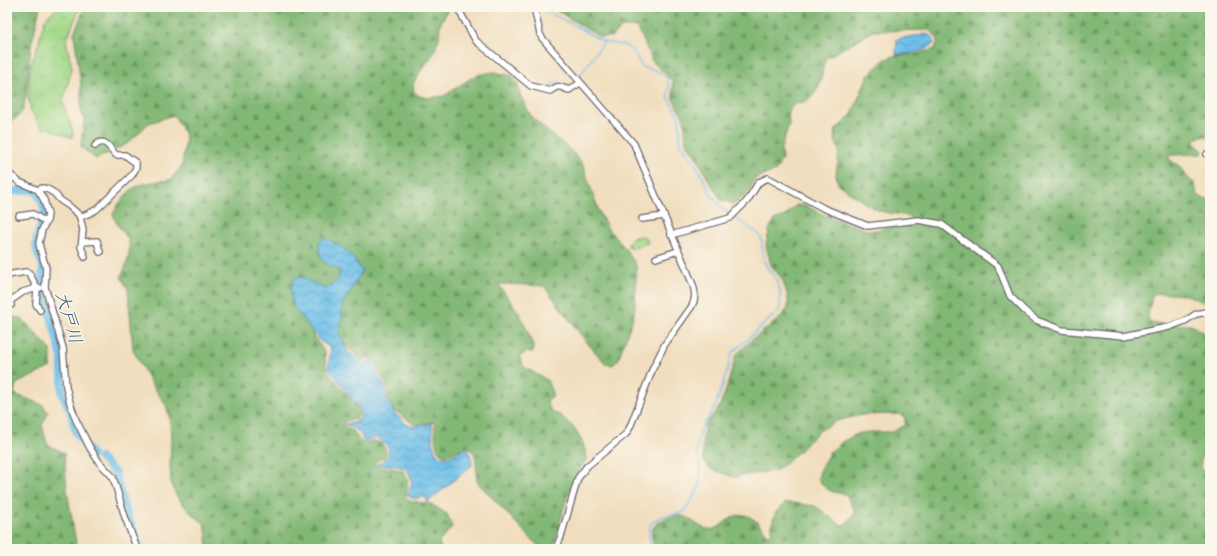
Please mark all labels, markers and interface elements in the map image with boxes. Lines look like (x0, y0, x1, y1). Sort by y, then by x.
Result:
water label: 大戸川 (47, 288, 87, 348)

